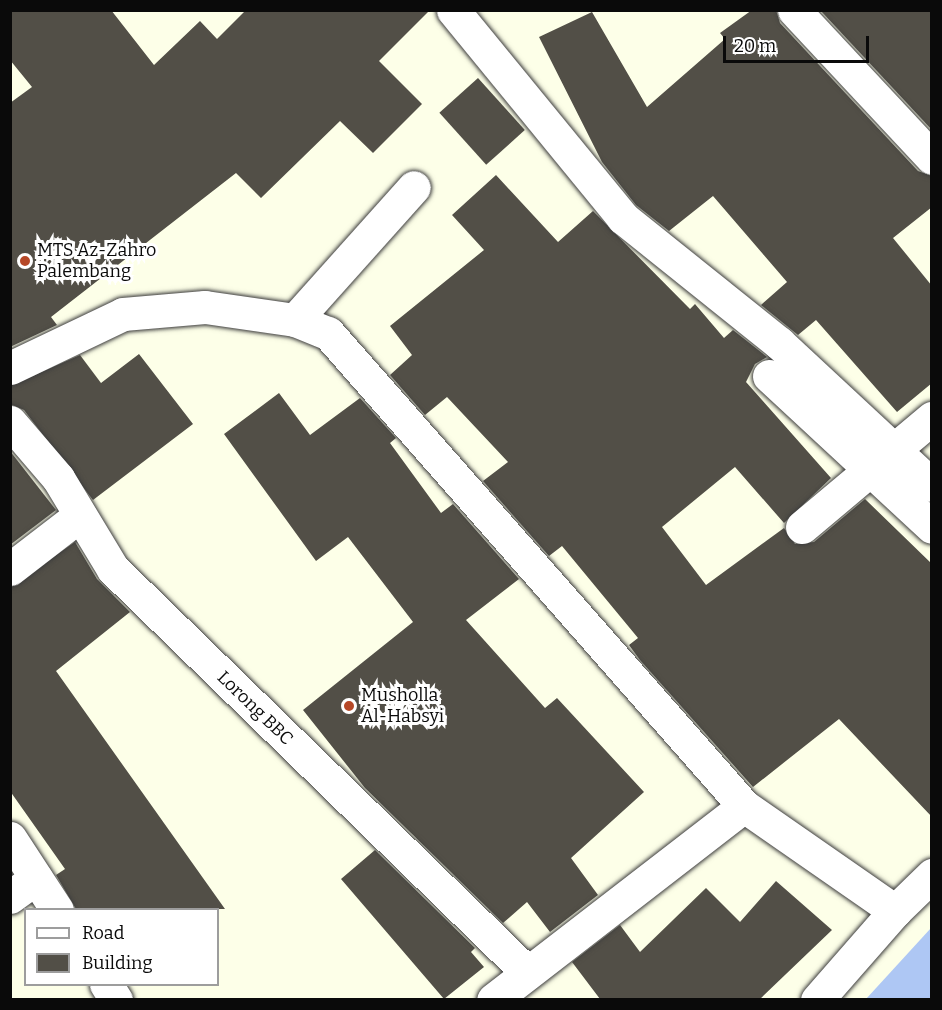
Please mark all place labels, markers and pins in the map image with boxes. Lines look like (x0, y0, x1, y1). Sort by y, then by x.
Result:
place label: MTS Az-Zahro Palembang (37, 240, 156, 282)
marker: MTS Az-Zahro Palembang (18, 254, 32, 268)
place label: Musholla Al-Habsyi (361, 685, 444, 728)
marker: Musholla Al-Habsyi (342, 699, 356, 713)

